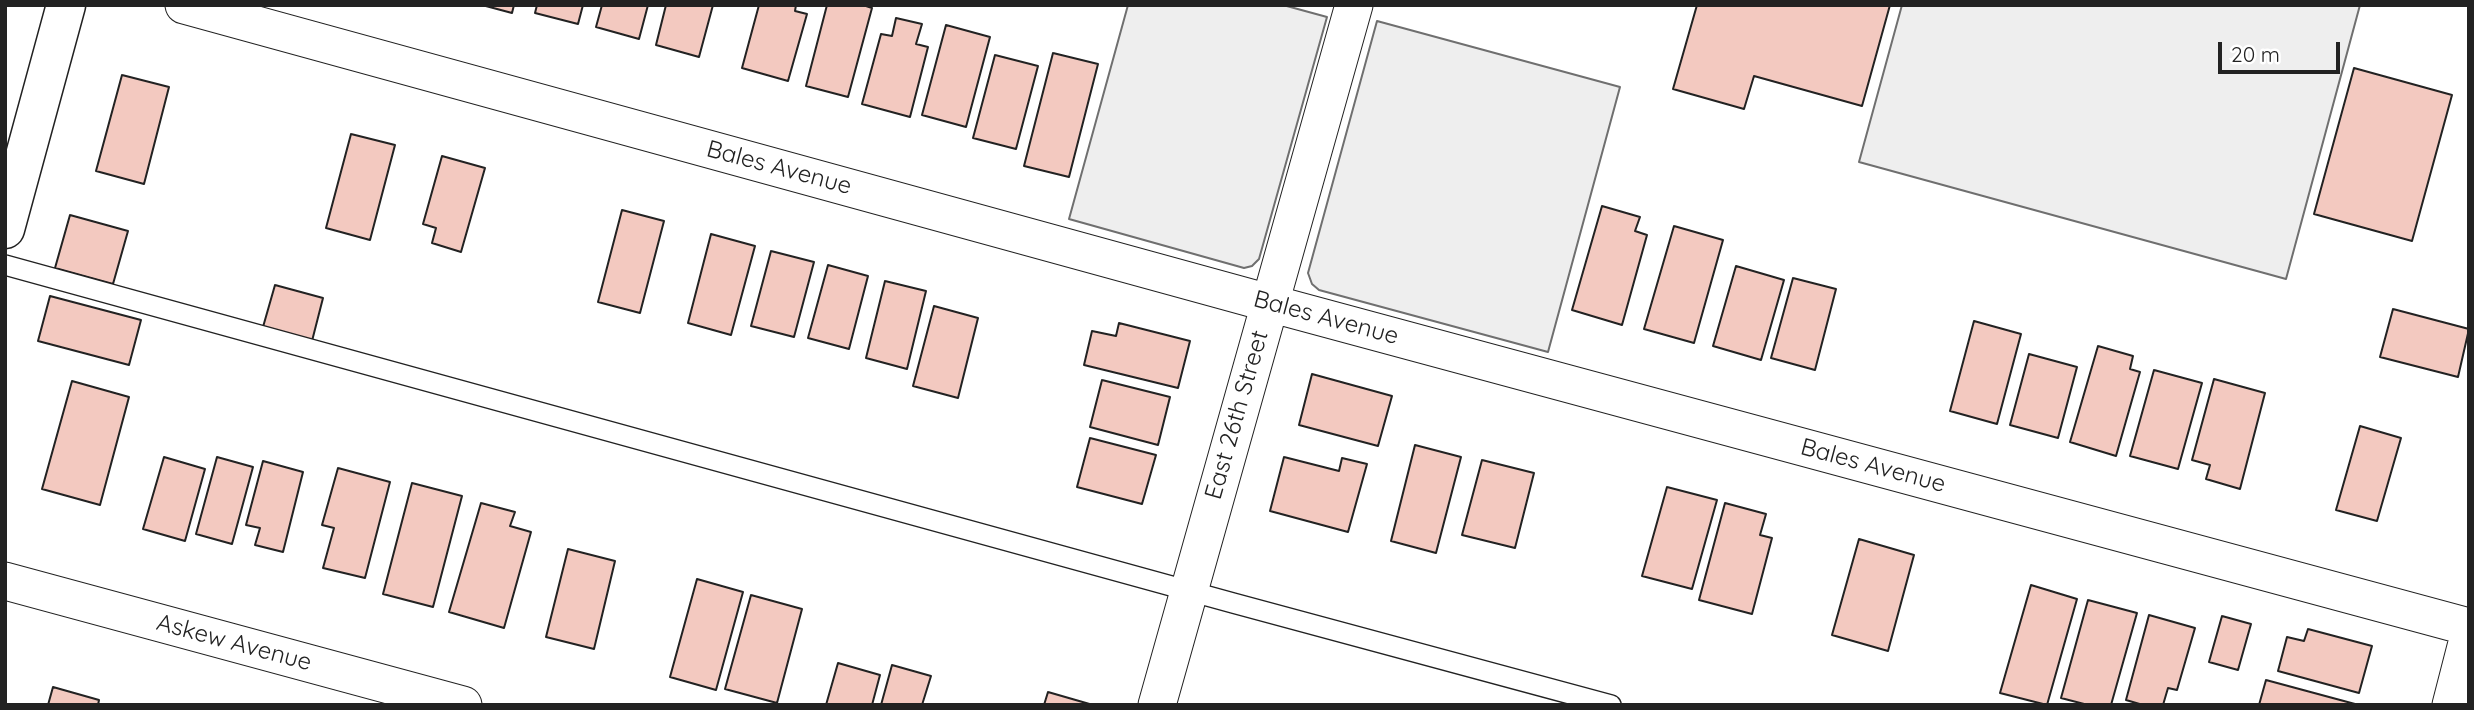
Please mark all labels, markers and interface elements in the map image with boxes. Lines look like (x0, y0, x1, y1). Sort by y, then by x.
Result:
scale bar (2222, 28, 2344, 72)
text: 20 m (2231, 41, 2280, 67)
street label: Bales Avenue (703, 135, 855, 201)
street label: Bales Avenue (1250, 285, 1402, 351)
street label: East 26th Street (1199, 327, 1275, 503)
street label: Bales Avenue (1797, 433, 1949, 499)
street label: Askew Avenue (153, 608, 315, 678)

